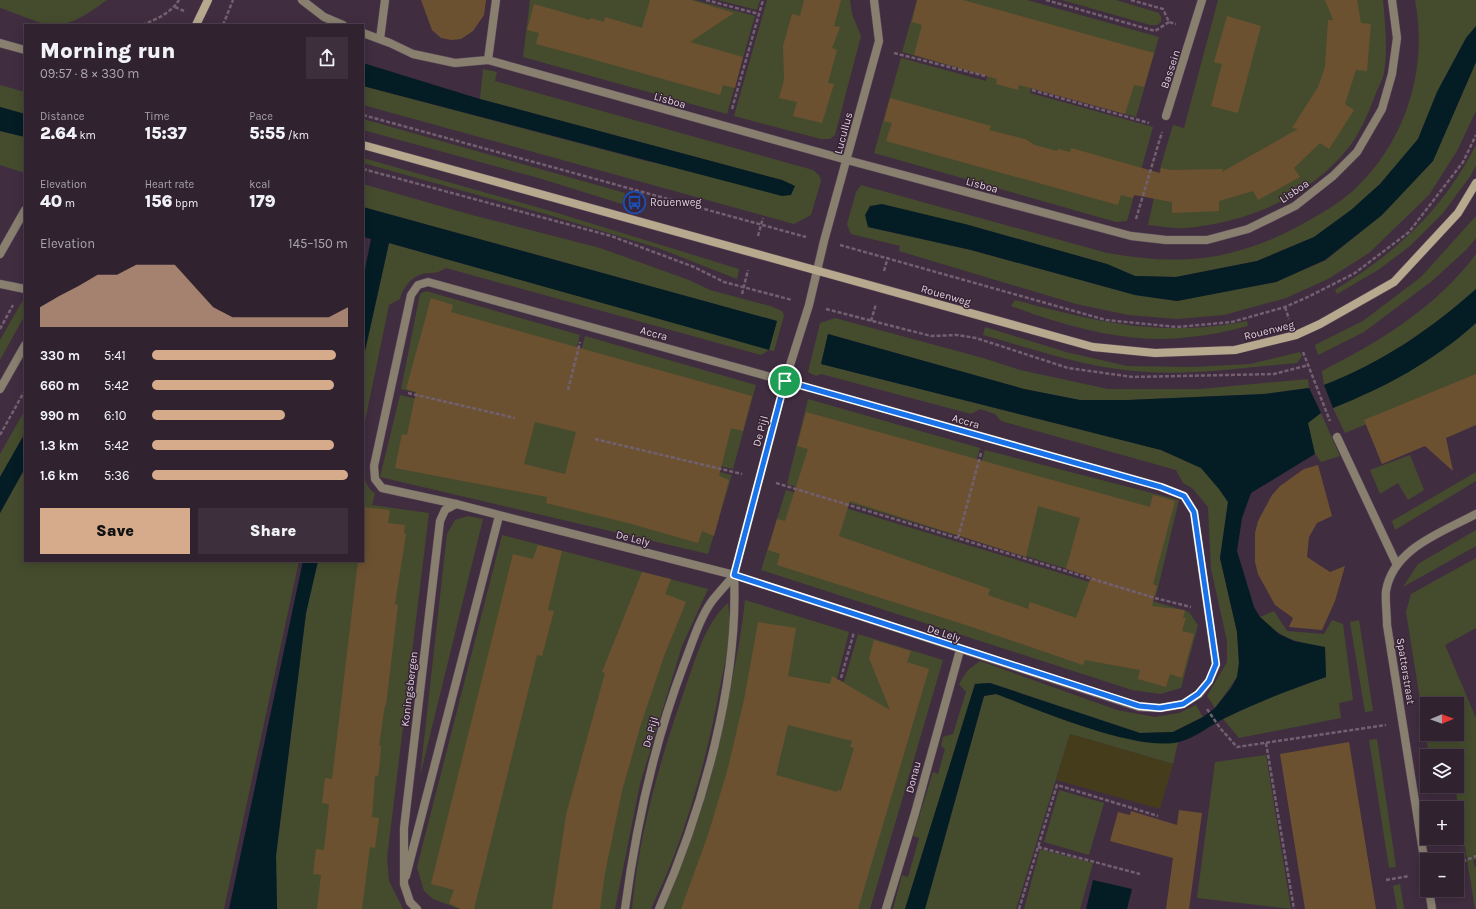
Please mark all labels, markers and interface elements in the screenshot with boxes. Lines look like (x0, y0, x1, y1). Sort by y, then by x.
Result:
button: share (306, 37, 348, 79)
text: Morning run (40, 38, 175, 64)
street label: Bassein (1158, 48, 1183, 90)
text: 09:57 · 8 × 330 m (40, 66, 140, 81)
street label: Lisboa (652, 90, 687, 111)
text: Distance (40, 110, 84, 123)
text: Time (145, 110, 169, 123)
text: Pace (249, 110, 273, 123)
street label: Lucullus (832, 111, 855, 155)
text: 2.64 (40, 123, 77, 143)
text: 15:37 (145, 123, 187, 143)
text: 5:55 (249, 123, 285, 143)
text: km (77, 129, 96, 142)
text: /km (285, 129, 309, 142)
street label: Lisboa (964, 175, 999, 196)
street label: Lisboa (1277, 177, 1312, 206)
text: Elevation (40, 178, 87, 191)
text: Heart rate (145, 178, 194, 191)
text: kcal (249, 178, 270, 191)
bus stop icon: Rouenweg (621, 189, 647, 215)
text: 40 (40, 191, 62, 211)
text: 156 (145, 191, 172, 211)
text: 179 (249, 191, 276, 211)
place label: Rouenweg (650, 196, 702, 209)
text: m (62, 197, 75, 210)
text: bpm (172, 197, 198, 210)
text: Elevation (40, 236, 95, 251)
text: 145–150 m (288, 236, 348, 251)
street label: Rouenweg (919, 282, 973, 309)
street label: Rouenweg (1243, 318, 1296, 343)
street label: Accra (639, 324, 669, 343)
text: 330 m (40, 348, 80, 363)
text: 5:41 (104, 348, 126, 363)
pin (768, 364, 802, 398)
icon: arrive (774, 370, 796, 392)
text: 660 m (40, 378, 80, 393)
text: 5:42 (104, 378, 129, 393)
text: 990 m (40, 408, 80, 423)
text: 6:10 (104, 408, 126, 423)
street label: Accra (951, 411, 981, 432)
street label: De Pijl (750, 414, 771, 448)
text: 1.3 km (40, 438, 79, 453)
text: 5:42 (104, 438, 129, 453)
text: 1.6 km (40, 468, 79, 483)
text: 5:36 (104, 468, 129, 483)
button: Save (40, 508, 190, 554)
button: Share (198, 508, 348, 554)
street label: De Lely (615, 528, 651, 549)
street label: De Lely (925, 622, 962, 645)
street label: Spatterstraat (1394, 637, 1417, 705)
street label: Koningsbergen (398, 651, 421, 727)
north arrow (1420, 697, 1464, 741)
map controls (1420, 697, 1464, 897)
street label: De Pijl (640, 715, 661, 749)
button: layers (1420, 749, 1464, 793)
street label: Donau (903, 760, 924, 795)
button: + (1420, 801, 1464, 845)
button: − (1420, 853, 1464, 897)

